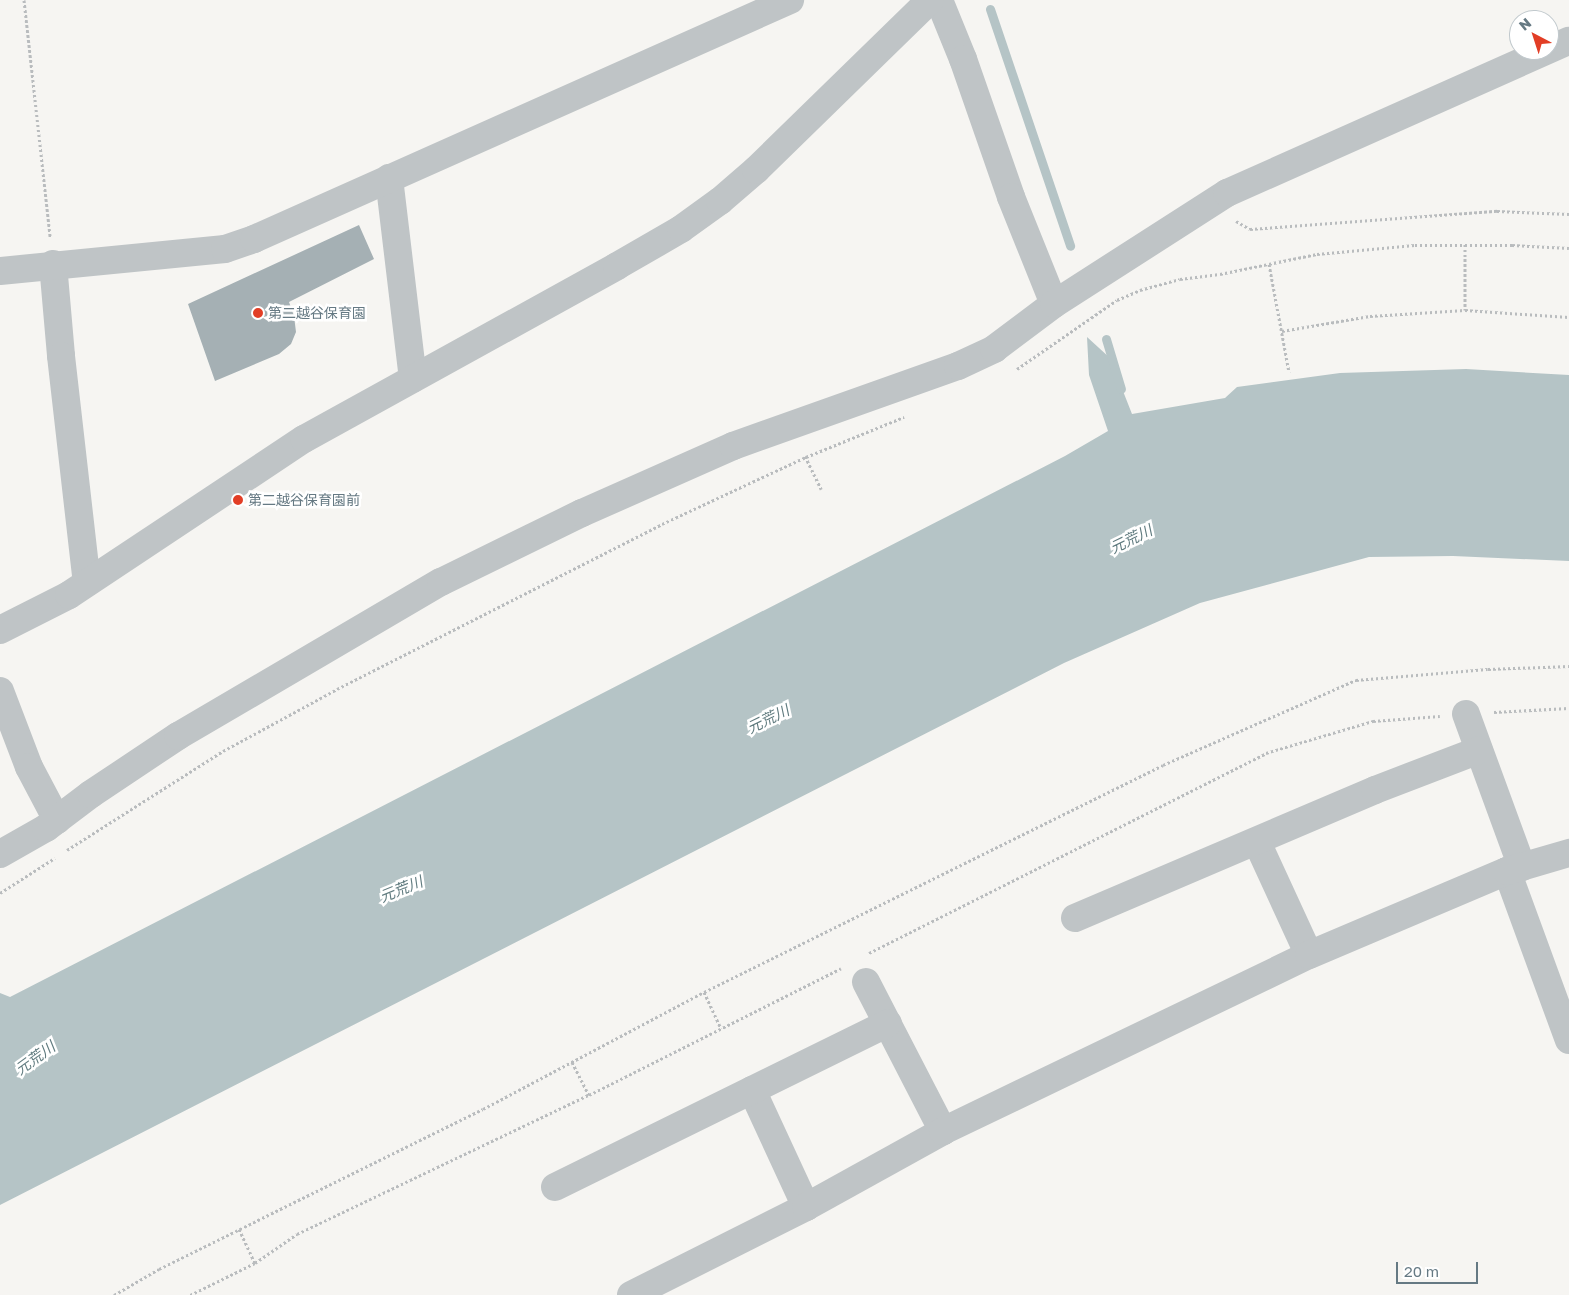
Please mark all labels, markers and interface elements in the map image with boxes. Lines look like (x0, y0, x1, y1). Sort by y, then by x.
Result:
north arrow (1509, 10, 1559, 60)
text: N (1515, 14, 1534, 34)
place label: 第二越谷保育園 (268, 305, 366, 321)
marker: 第二越谷保育園 (252, 307, 264, 319)
place label: 第二越谷保育園前 (248, 492, 360, 508)
marker: 第二越谷保育園前 (232, 494, 244, 506)
water label: 元荒川 (1107, 521, 1155, 557)
water label: 元荒川 (744, 701, 792, 737)
water label: 元荒川 (377, 872, 425, 906)
water label: 元荒川 (12, 1037, 58, 1079)
scale bar (1399, 1252, 1482, 1284)
text: 20 m (1404, 1262, 1439, 1280)

